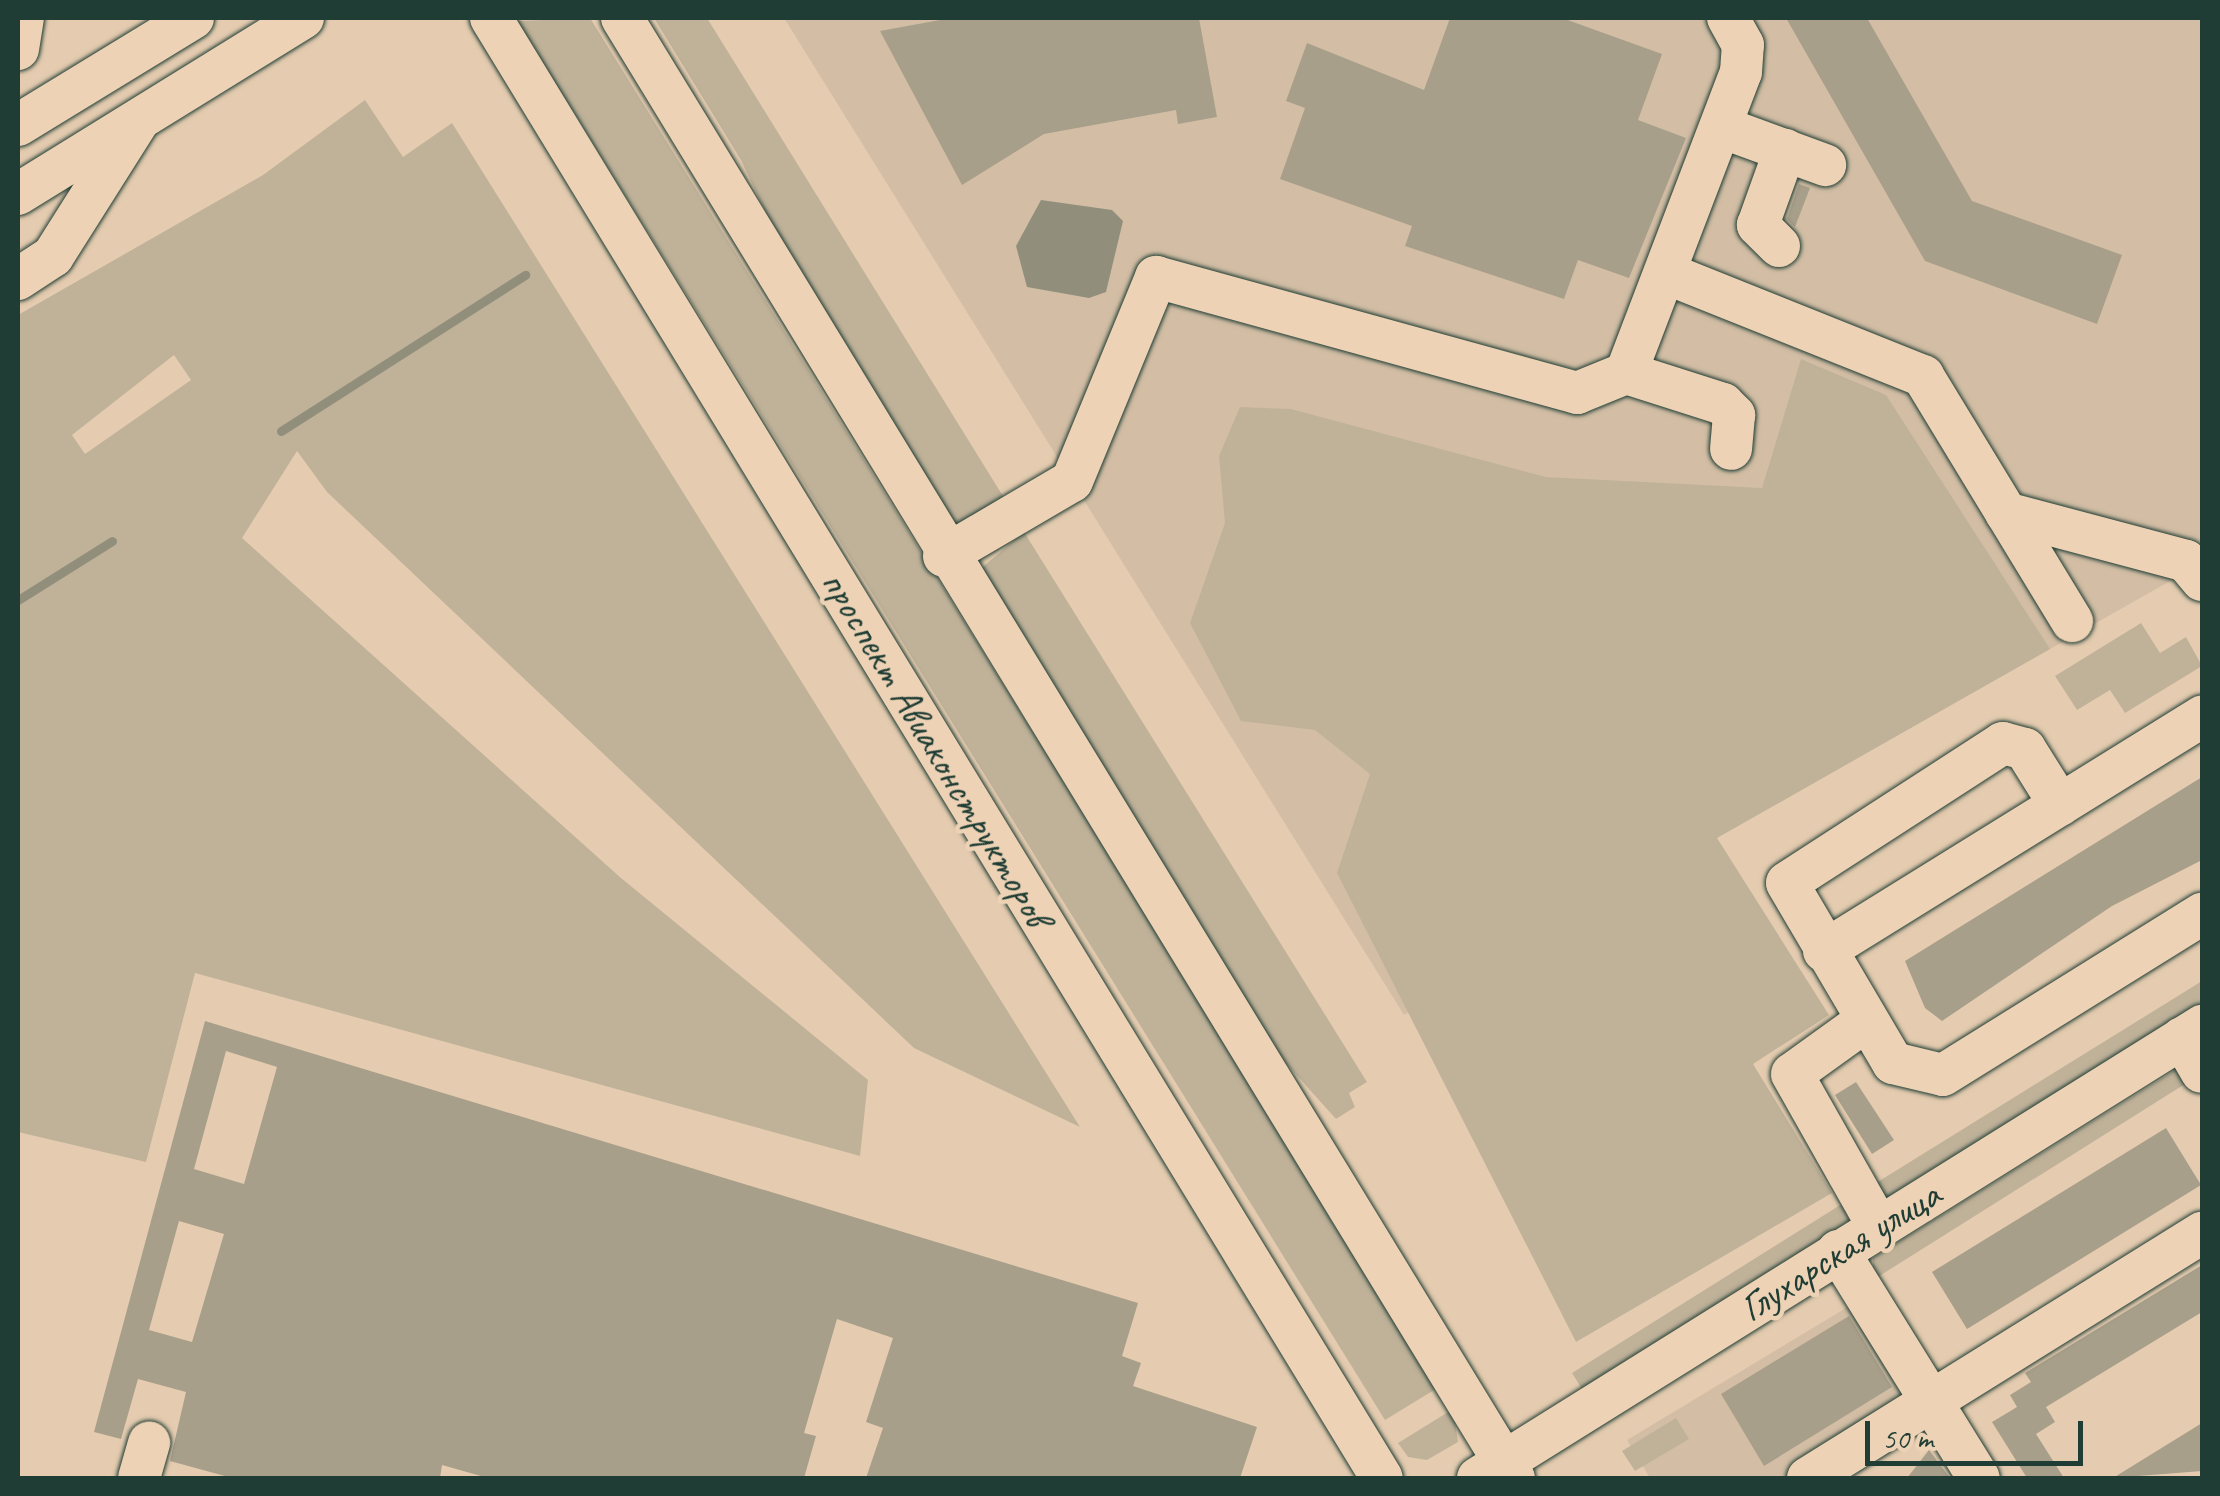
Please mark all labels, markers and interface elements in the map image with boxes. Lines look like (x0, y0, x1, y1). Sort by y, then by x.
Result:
street label: проспект Авиаконструкторов (811, 563, 1061, 933)
street label: Глухарская улица (1730, 1170, 1950, 1332)
scale bar (1870, 1401, 2088, 1463)
text: 50 m (1882, 1419, 1933, 1457)

